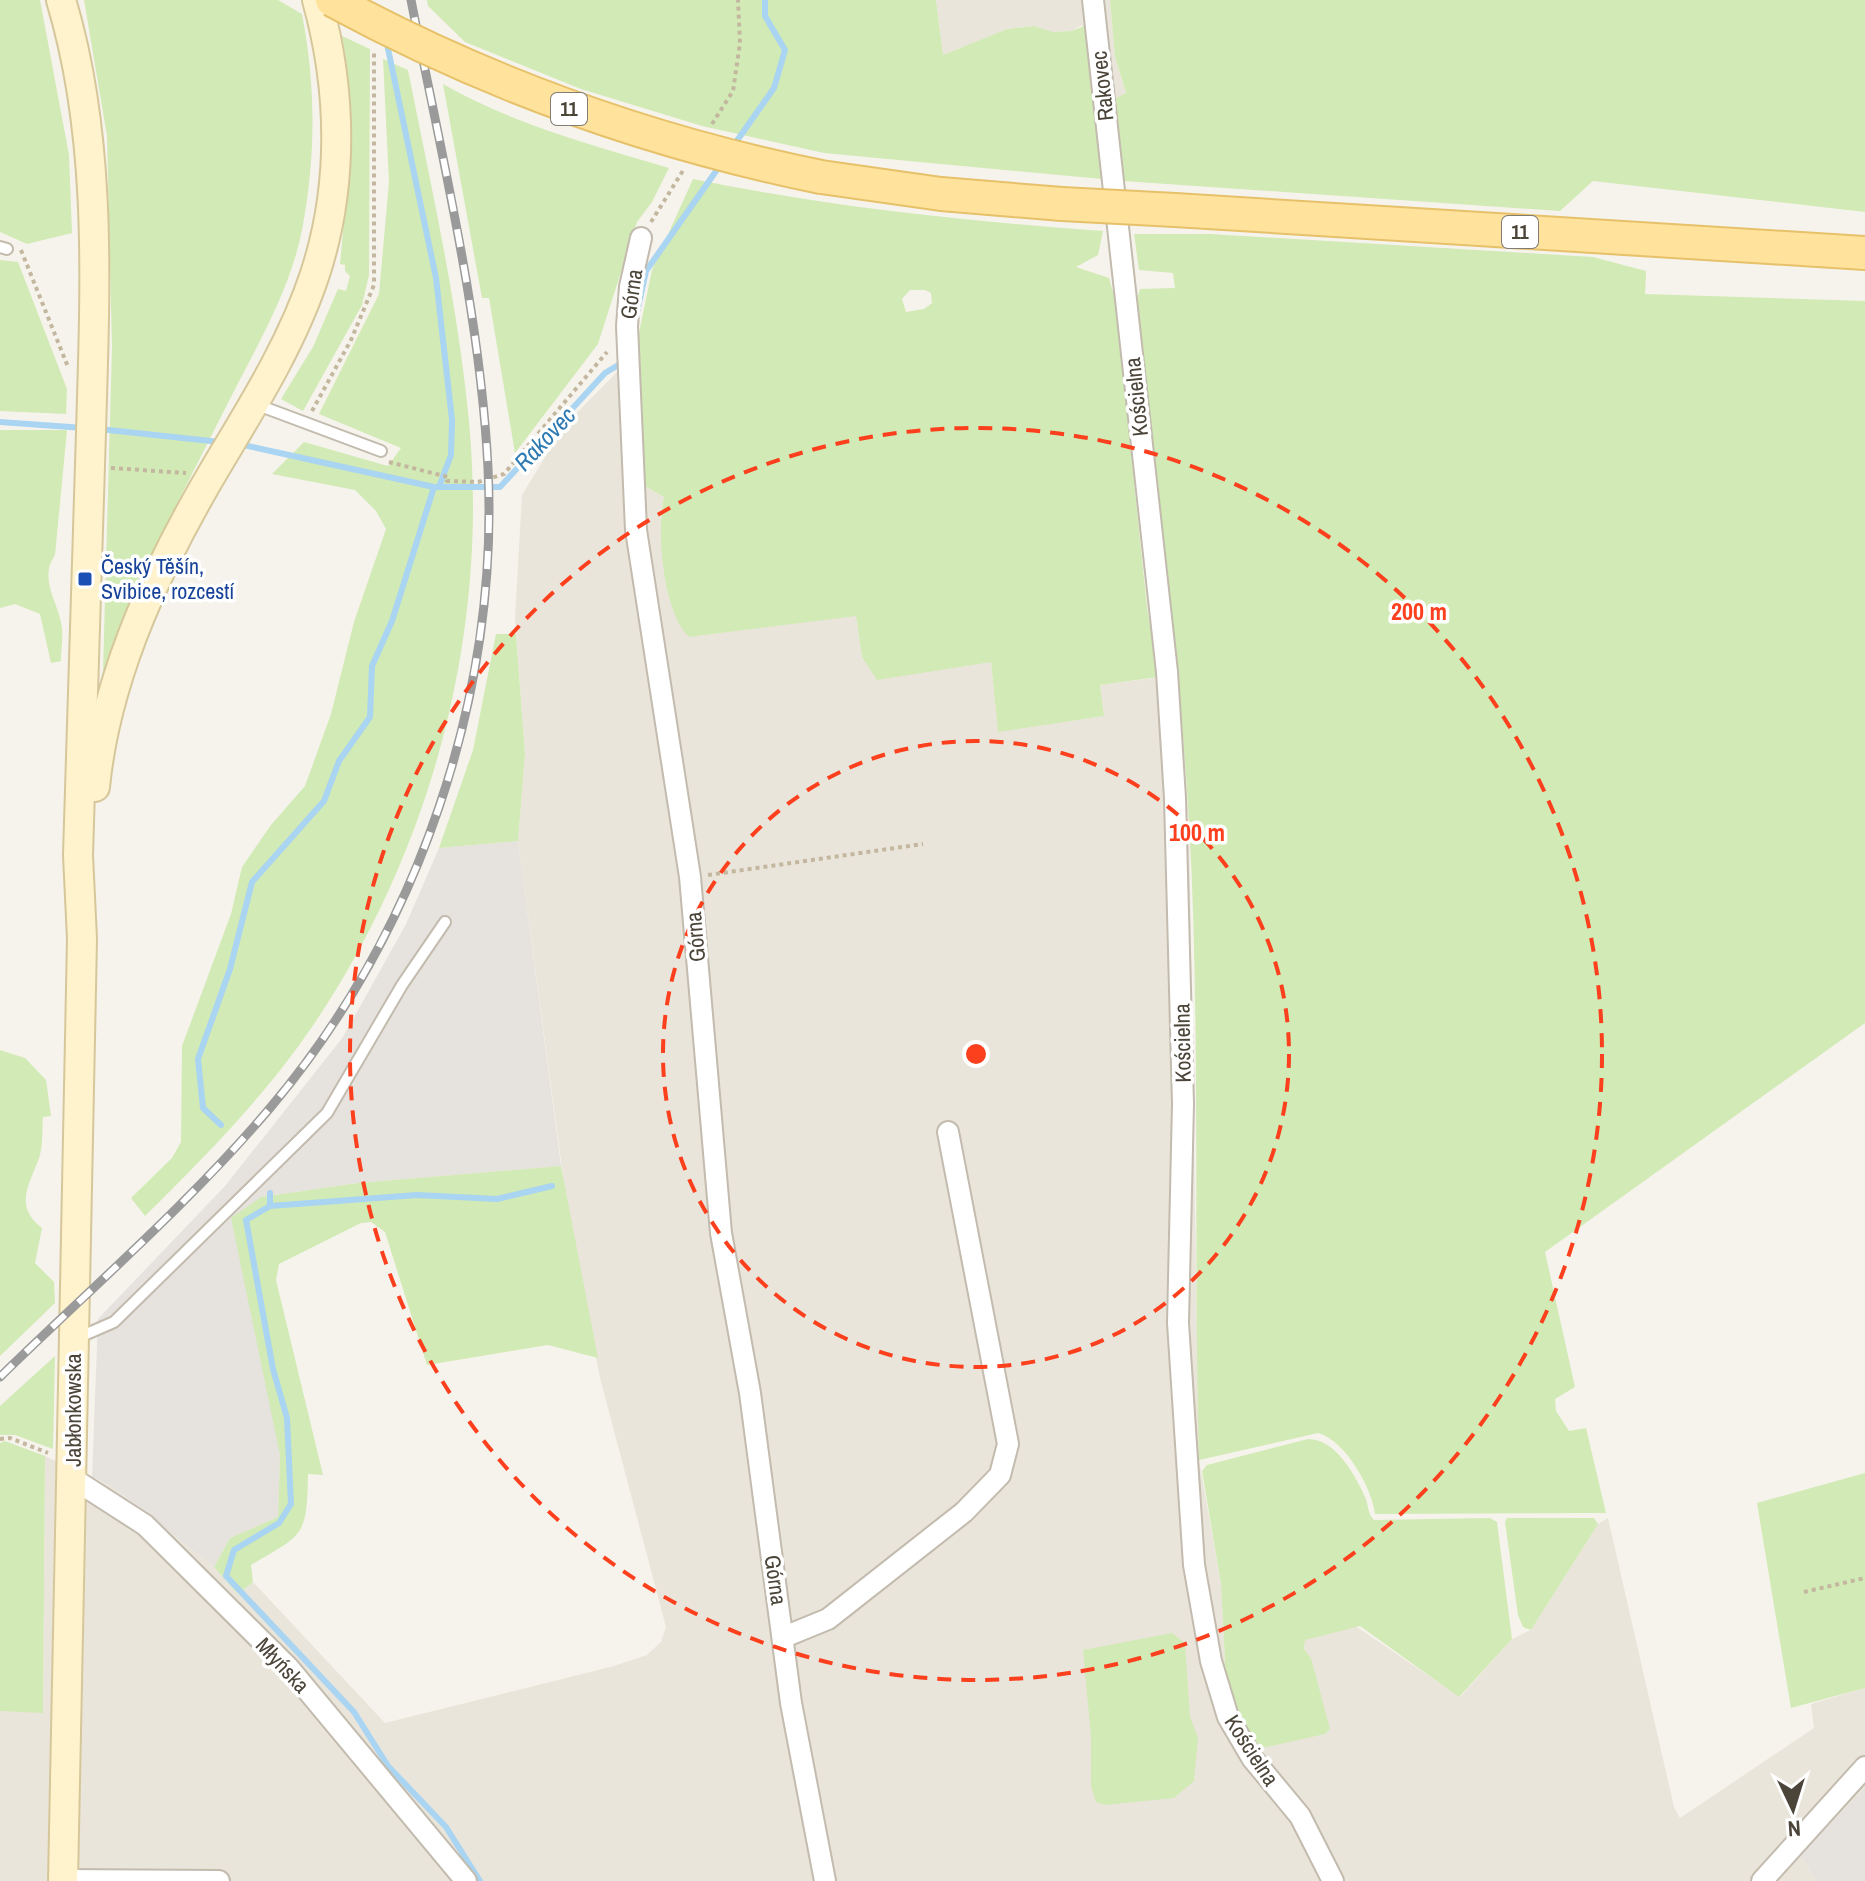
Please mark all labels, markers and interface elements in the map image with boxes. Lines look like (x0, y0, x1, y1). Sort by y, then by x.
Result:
street label: Rakovec (1083, 50, 1121, 122)
road number: 11 (551, 93, 587, 125)
road number: 11 (1502, 216, 1538, 248)
street label: Górna (613, 267, 649, 321)
street label: Kościelna (1117, 356, 1155, 438)
water label: Rakovec (506, 399, 582, 477)
place label: Český Těšín, Svibice, rozcestí (101, 551, 235, 606)
marker: Český Těšín, Svibice, rozcestí (76, 570, 94, 588)
text: 200 m (1391, 595, 1447, 627)
text: 100 m (1169, 816, 1225, 848)
street label: Górna (678, 911, 712, 963)
street label: Kościelna (1166, 1003, 1198, 1083)
centre of rings (962, 1040, 990, 1068)
street label: Jabłonkowska (58, 1353, 88, 1467)
street label: Górna (758, 1553, 794, 1607)
street label: Młyńska (249, 1631, 317, 1699)
street label: Kościelna (1218, 1709, 1286, 1791)
north arrow (1753, 1769, 1833, 1849)
text: N (1787, 1814, 1802, 1844)

